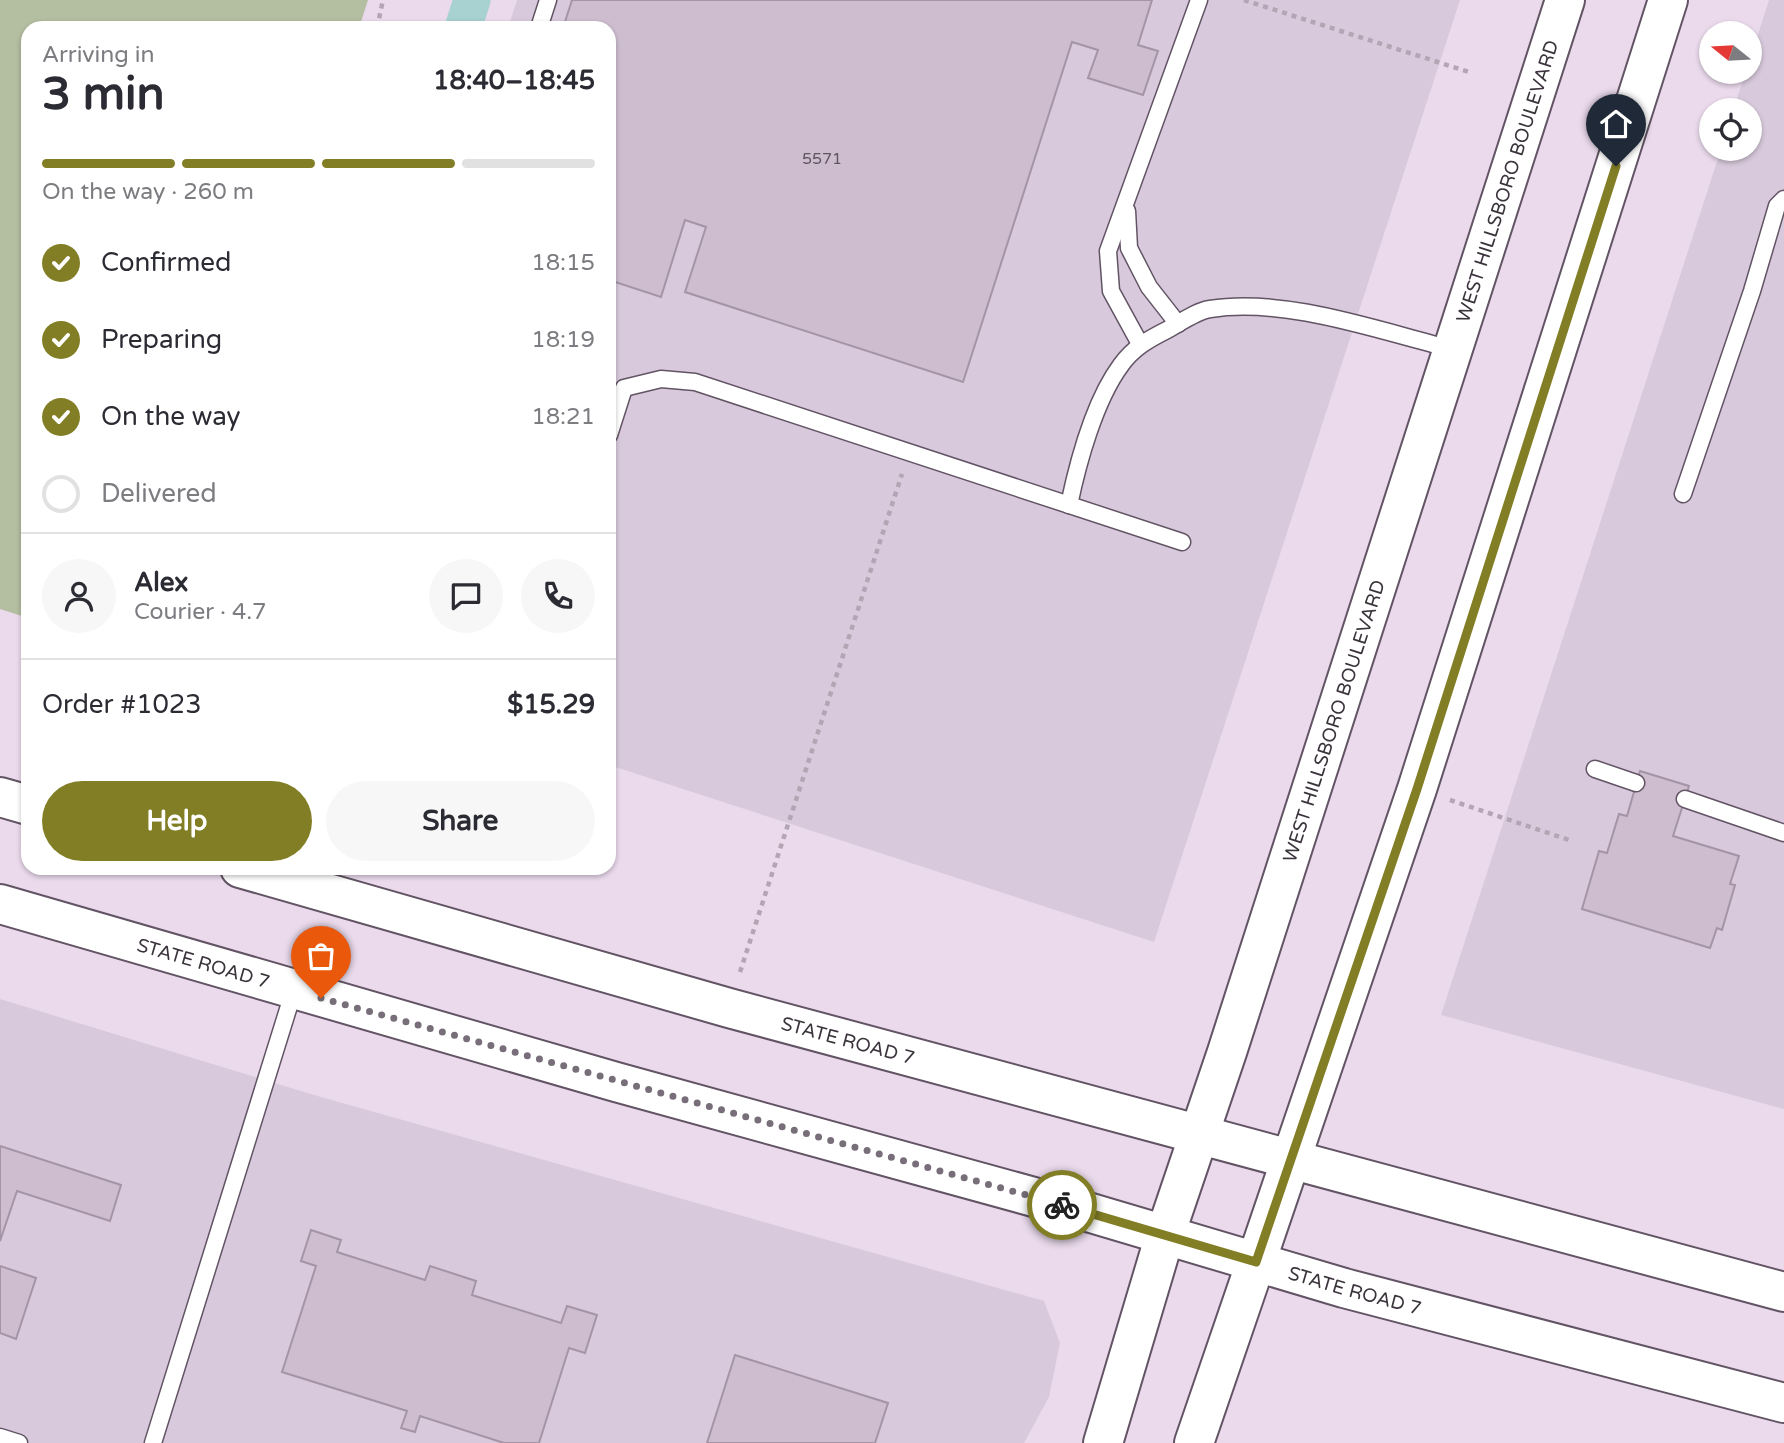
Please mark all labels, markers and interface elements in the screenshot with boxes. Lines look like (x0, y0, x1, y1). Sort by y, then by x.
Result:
north arrow (1699, 21, 1762, 84)
map controls (1699, 21, 1762, 161)
street label: WEST HILLSBORO BOULEVARD (1452, 37, 1563, 325)
text: Arriving in (42, 41, 155, 69)
text: 18:40–18:45 (433, 65, 595, 96)
text: 3 min (42, 67, 165, 122)
pin (1586, 94, 1646, 166)
button: locate (1699, 98, 1762, 161)
icon: home (1597, 105, 1635, 143)
house number: 5571 (802, 149, 842, 169)
text: On the way · 260 m (42, 178, 254, 206)
icon: check (42, 244, 80, 282)
text: Confirmed (101, 247, 231, 278)
text: 18:15 (531, 249, 595, 277)
icon: check (42, 321, 80, 359)
text: Preparing (101, 324, 222, 355)
text: 18:19 (531, 326, 595, 354)
icon: check (42, 398, 80, 436)
text: On the way (101, 401, 241, 432)
text: 18:21 (531, 403, 595, 431)
text: Delivered (101, 478, 217, 509)
button: person (42, 559, 116, 633)
button: chat (429, 559, 503, 633)
button: phone (521, 559, 595, 633)
text: Alex (134, 567, 188, 598)
street label: WEST HILLSBORO BOULEVARD (1279, 577, 1390, 865)
text: Courier · 4.7 (134, 598, 267, 626)
text: Order #1023 (42, 689, 202, 720)
text: $15.29 (507, 689, 595, 720)
button: Help (42, 781, 312, 861)
button: Share (326, 781, 595, 861)
pin (291, 926, 351, 998)
street label: STATE ROAD 7 (134, 934, 272, 993)
icon: bag (302, 937, 340, 975)
street label: STATE ROAD 7 (779, 1013, 917, 1069)
courier (1027, 1170, 1097, 1240)
icon: bike (1043, 1186, 1081, 1224)
street label: STATE ROAD 7 (1286, 1262, 1424, 1320)

